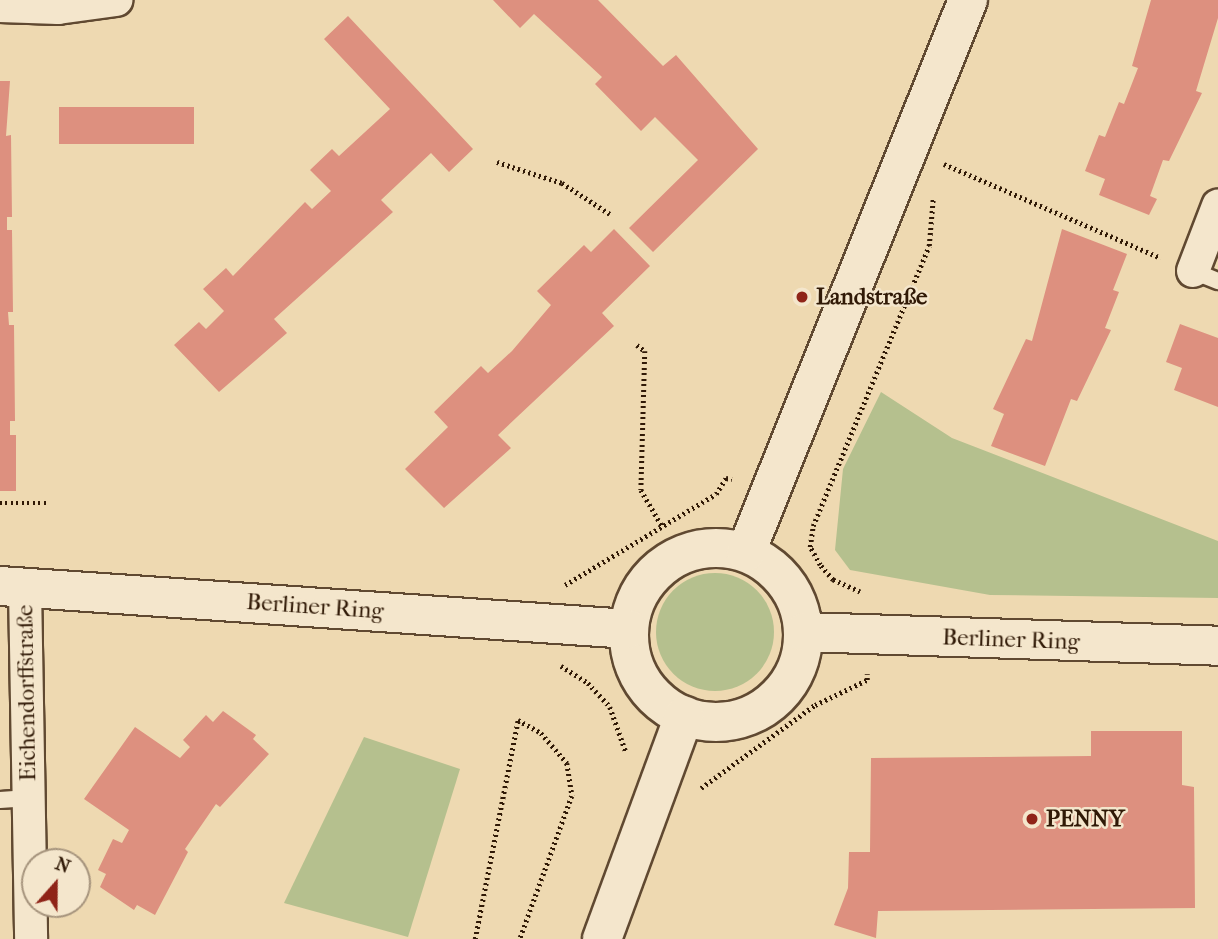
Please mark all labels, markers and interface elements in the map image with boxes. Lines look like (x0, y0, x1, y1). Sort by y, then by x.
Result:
place label: Landstraße (816, 283, 927, 311)
marker: Landstraße (794, 289, 810, 305)
street label: Berliner Ring (245, 588, 385, 626)
street label: Eichendorffstraße (12, 604, 42, 782)
street label: Berliner Ring (942, 624, 1080, 656)
place label: PENNY (1046, 805, 1125, 833)
marker: PENNY (1024, 811, 1040, 827)
north arrow (21, 848, 91, 918)
text: N (52, 852, 73, 878)

